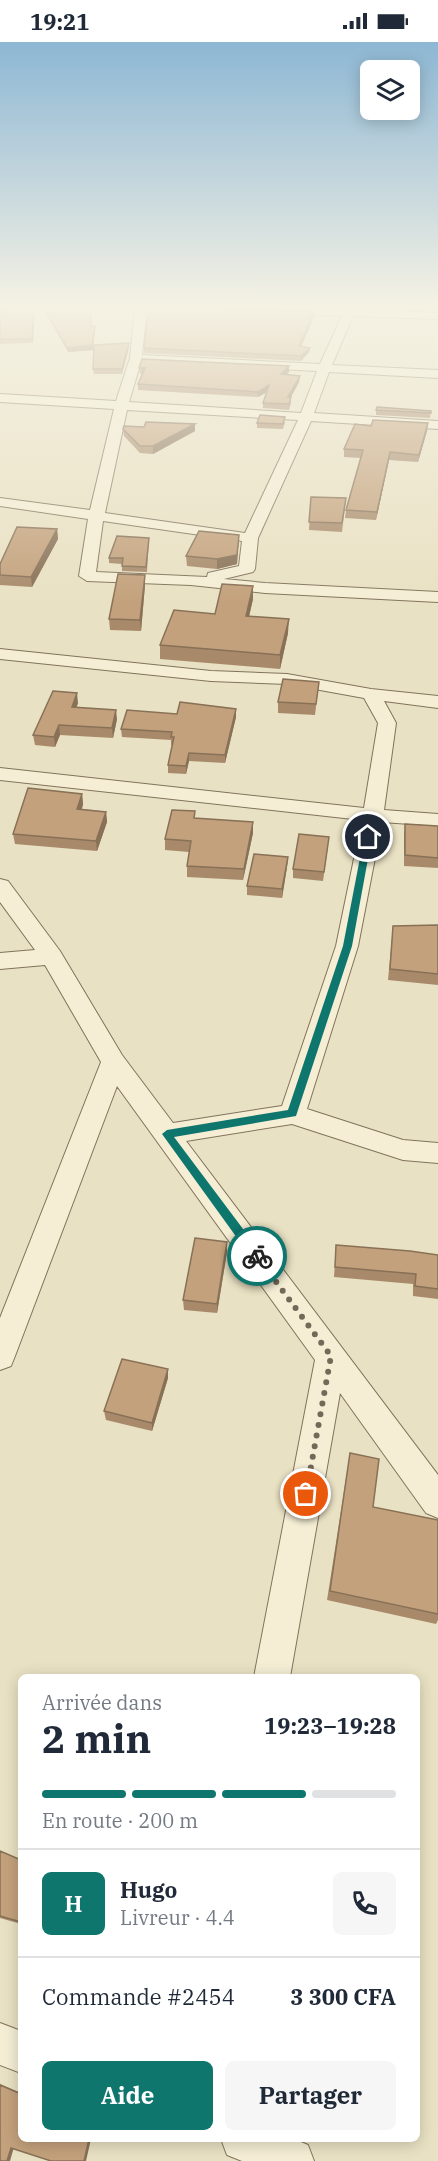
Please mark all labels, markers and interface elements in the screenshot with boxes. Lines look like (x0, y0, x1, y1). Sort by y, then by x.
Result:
text: 19:21 (30, 7, 89, 36)
map controls (360, 60, 420, 120)
button: layers (360, 60, 420, 120)
pin (342, 811, 393, 862)
icon: home (351, 820, 384, 853)
courier (227, 1226, 287, 1286)
icon: bike (241, 1240, 274, 1273)
pin (280, 1468, 331, 1519)
icon: bag (289, 1477, 322, 1510)
text: Arrivée dans (42, 1689, 162, 1716)
text: 19:23–19:28 (264, 1711, 396, 1740)
text: 2 min (42, 1713, 151, 1764)
text: En route · 200 m (42, 1807, 198, 1834)
button: phone (333, 1872, 396, 1935)
text: Hugo (120, 1875, 177, 1904)
text: H (65, 1889, 82, 1918)
text: Livreur · 4.4 (120, 1904, 235, 1931)
text: Commande #2454 (42, 1982, 235, 2011)
text: 3 300 CFA (290, 1982, 396, 2011)
button: Aide (42, 2061, 213, 2130)
button: Partager (225, 2061, 396, 2130)

